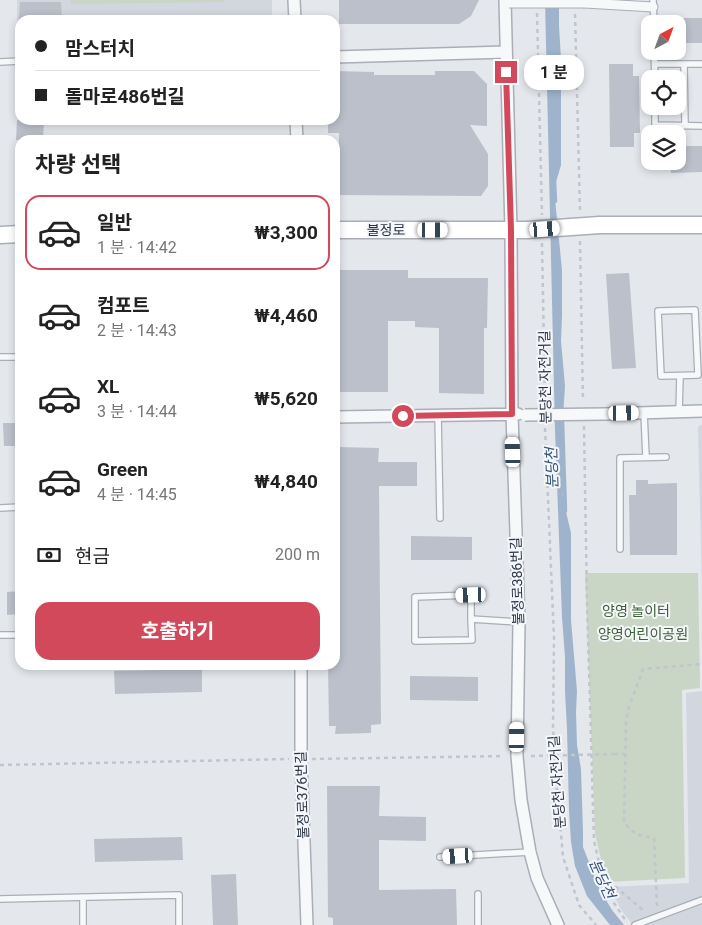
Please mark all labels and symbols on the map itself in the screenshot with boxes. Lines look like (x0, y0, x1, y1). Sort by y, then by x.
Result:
north arrow (641, 15, 686, 60)
callout: 1 분 (524, 54, 584, 90)
route end (495, 61, 517, 83)
car (529, 220, 560, 238)
street label: 불정로 (367, 222, 405, 238)
car (418, 223, 448, 238)
street label: 분당천 자전거길 (536, 330, 554, 424)
route start (392, 405, 414, 427)
car (608, 405, 639, 421)
car (504, 437, 521, 467)
water label: 분당천 (542, 445, 562, 489)
street label: 불정로386번길 (507, 537, 527, 625)
car (455, 587, 486, 603)
park label: 양영 놀이터 (602, 603, 670, 619)
park label: 양영어린이공원 (598, 626, 688, 642)
car (509, 722, 524, 752)
street label: 분당천 자전거길 (546, 735, 568, 829)
street label: 불정로376번길 (292, 751, 312, 839)
car (442, 848, 473, 864)
water label: 분당천 (585, 856, 620, 904)

